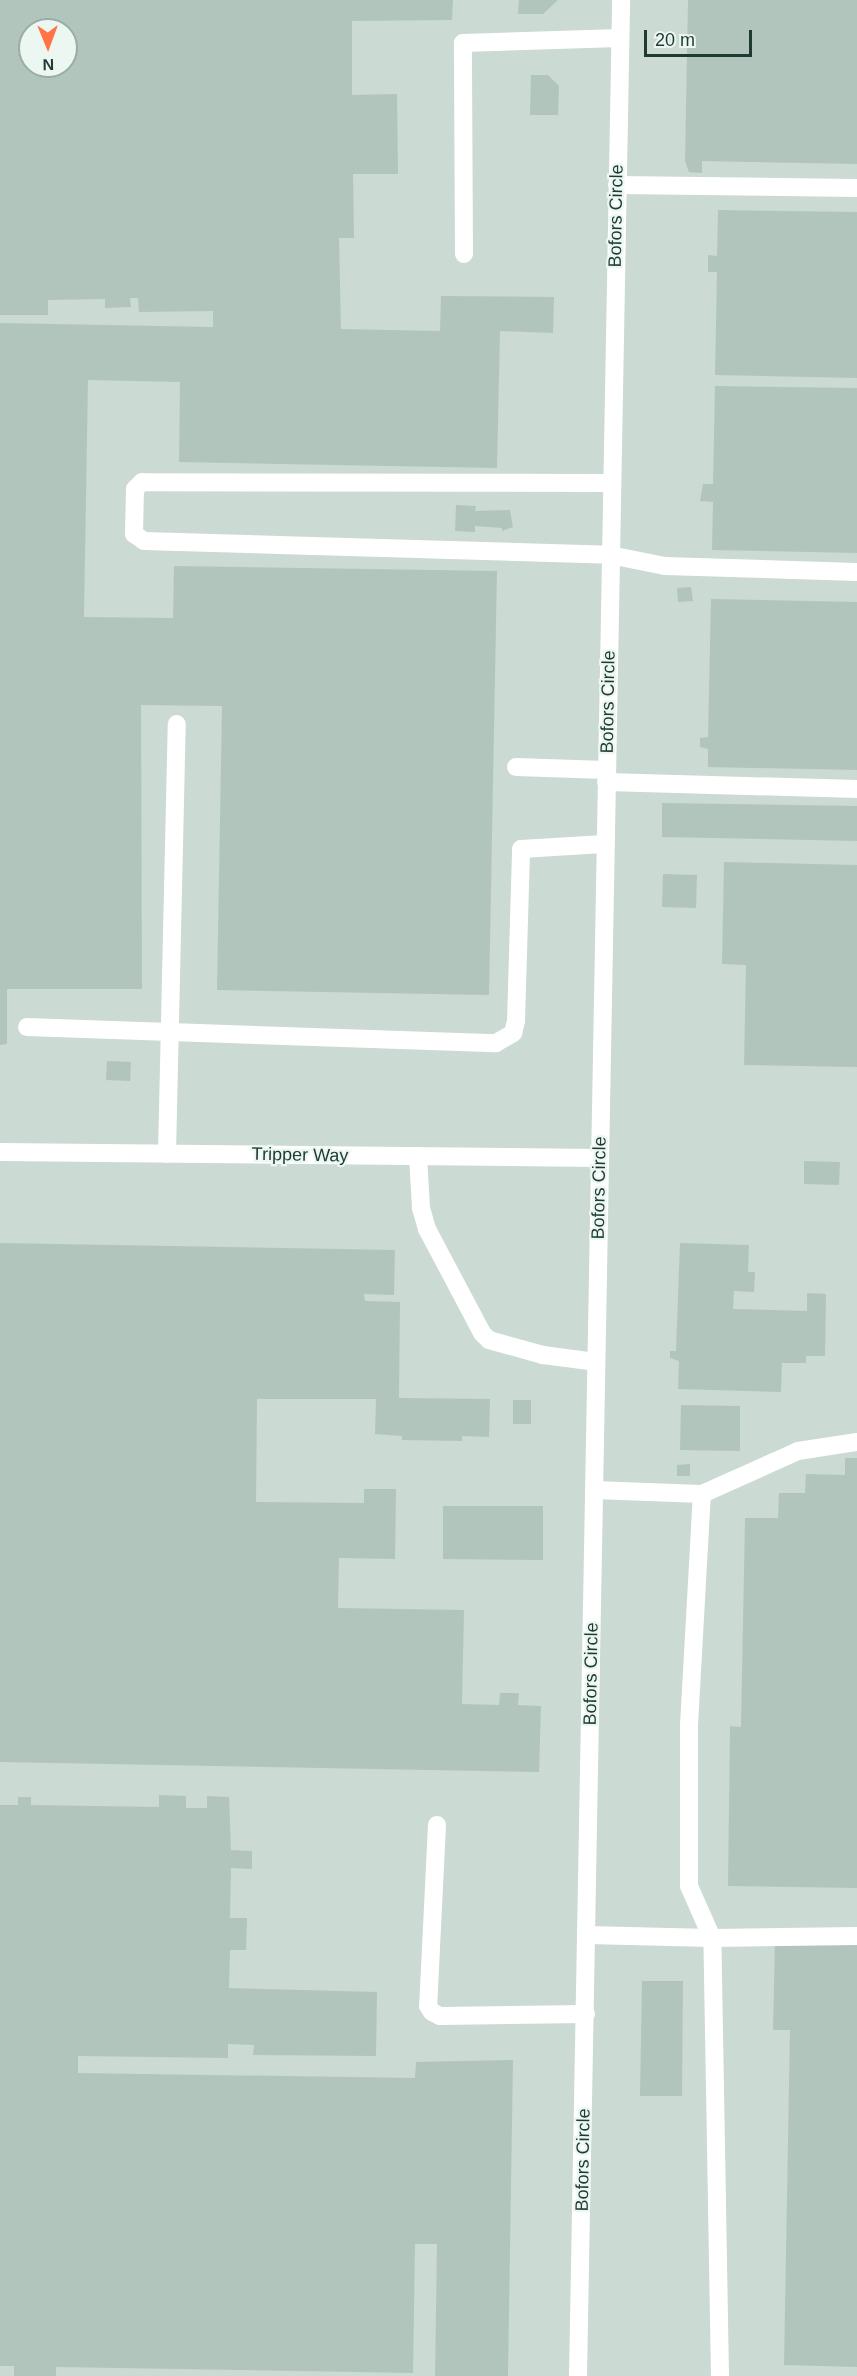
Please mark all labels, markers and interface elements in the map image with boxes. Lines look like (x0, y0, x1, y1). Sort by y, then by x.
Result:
north arrow (18, 18, 78, 78)
scale bar (647, 18, 755, 56)
text: 20 m (655, 30, 695, 50)
text: N (42, 56, 54, 73)
street label: Bofors Circle (604, 164, 628, 268)
street label: Bofors Circle (596, 650, 620, 754)
street label: Bofors Circle (587, 1136, 611, 1240)
street label: Tripper Way (251, 1143, 349, 1167)
street label: Bofors Circle (579, 1622, 603, 1726)
street label: Bofors Circle (571, 2108, 595, 2212)

